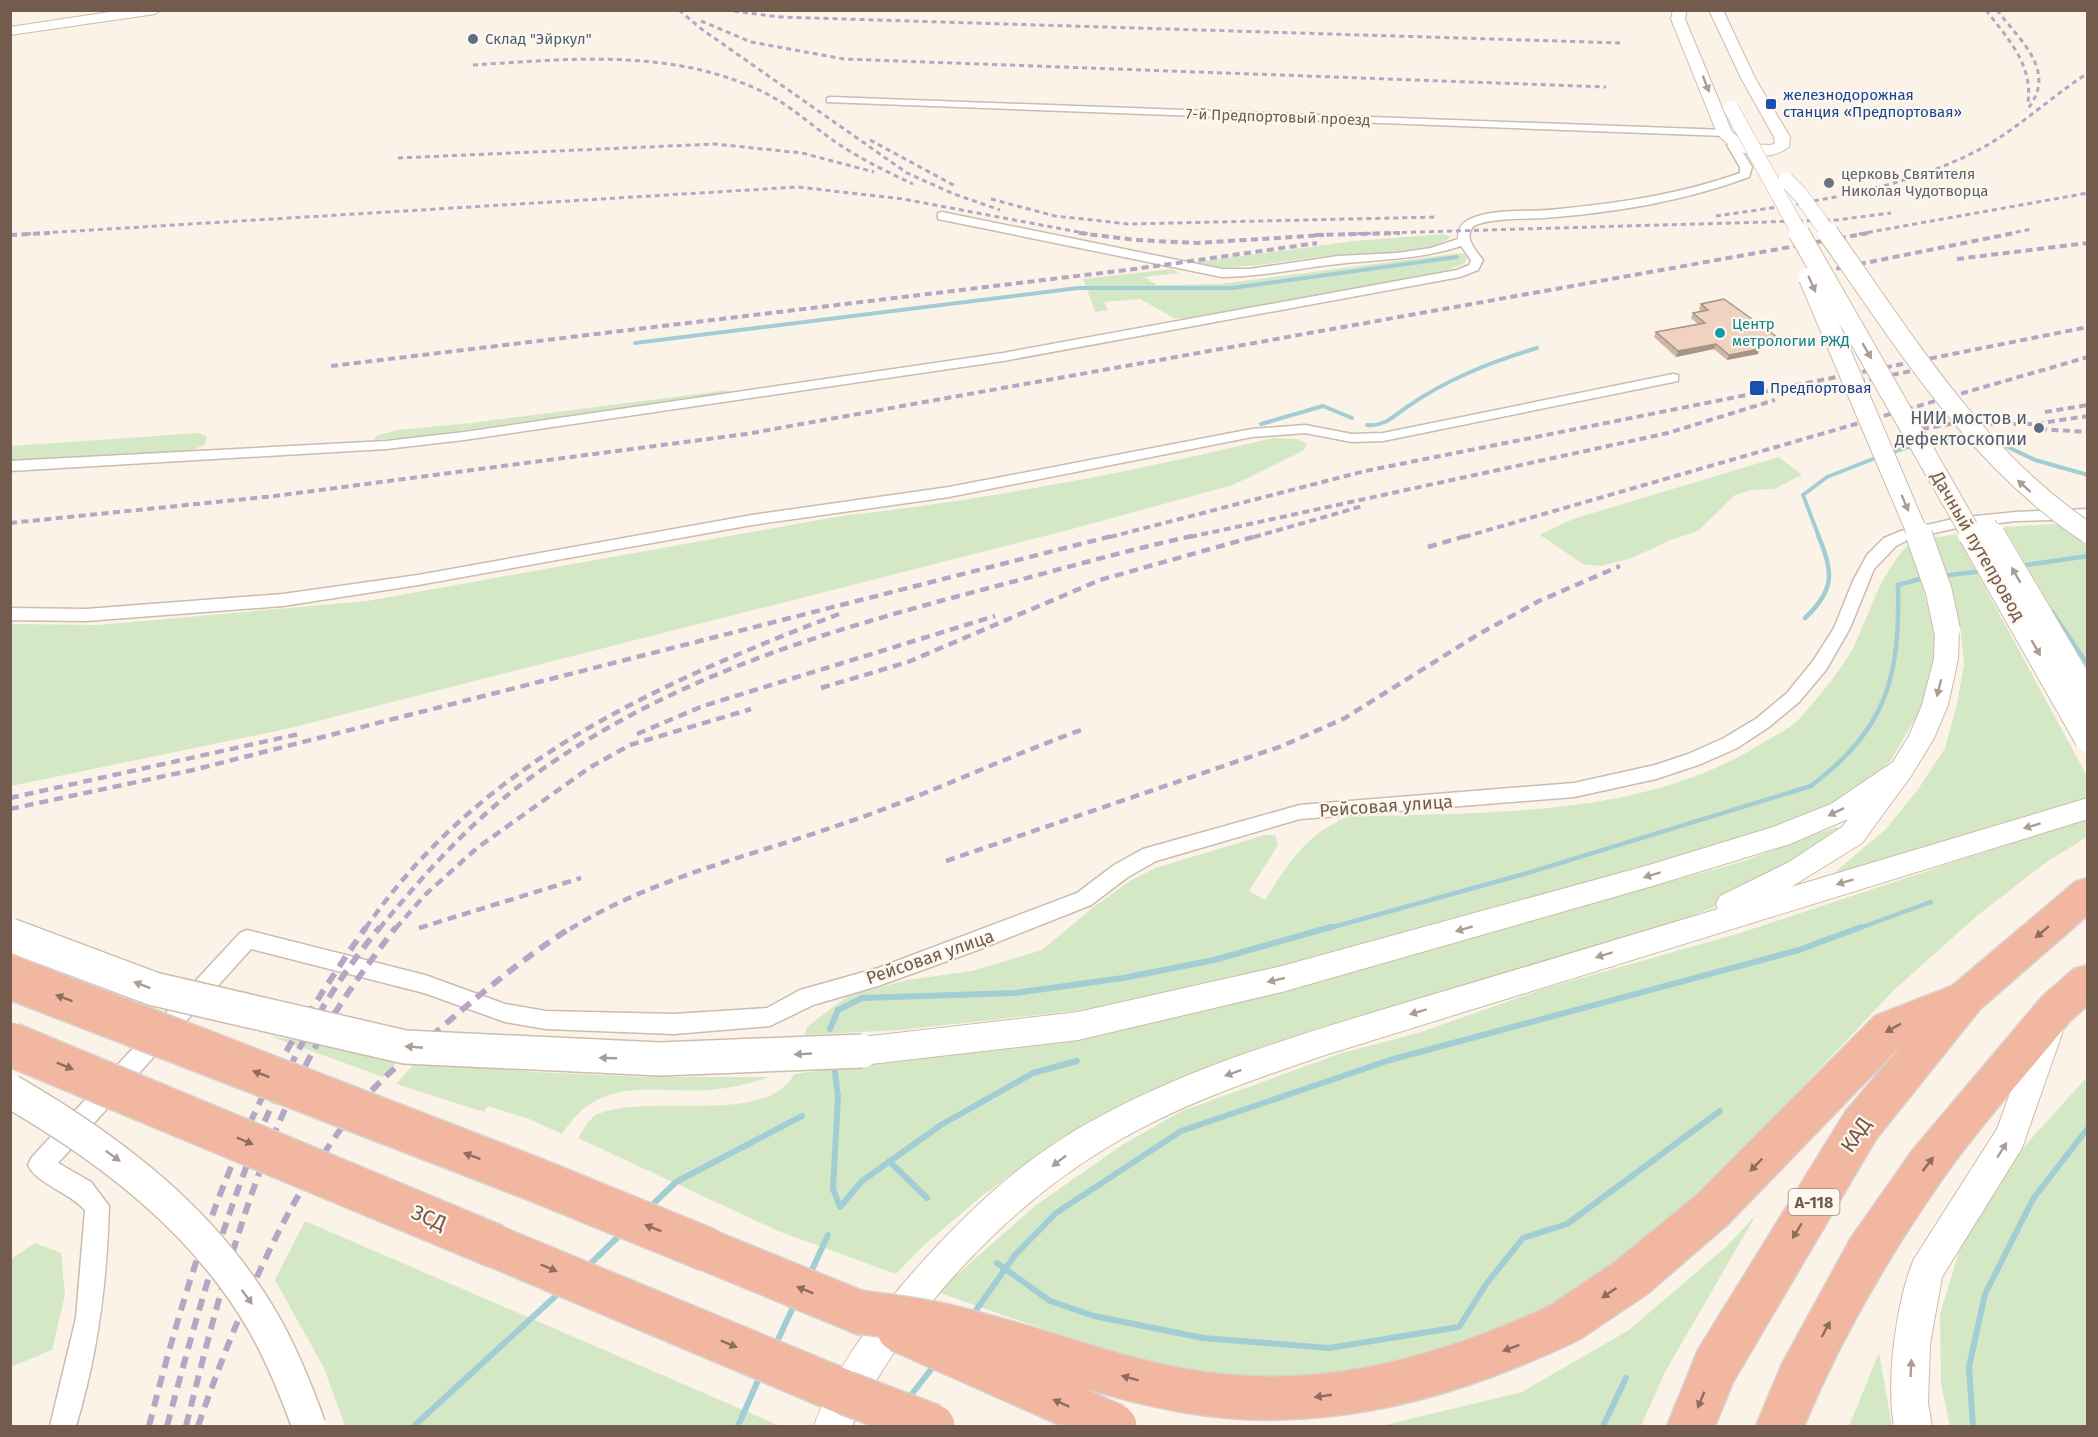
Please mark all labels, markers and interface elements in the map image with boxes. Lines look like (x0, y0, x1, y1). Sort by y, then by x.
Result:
place label: Склад "Эйркул" (485, 30, 592, 48)
marker: Склад "Эйркул" (466, 32, 480, 46)
one-way arrow (1701, 76, 1711, 94)
place label: железнодорожная станция «Предпортовая» (1783, 86, 1962, 121)
marker: железнодорожная станция «Предпортовая» (1764, 97, 1778, 111)
street label: 7-й Предпортовый проезд (1185, 105, 1371, 129)
place label: церковь Святителя Николая Чудотворца (1841, 165, 1988, 200)
marker: церковь Святителя Николая Чудотворца (1822, 176, 1836, 190)
one-way arrow (1807, 276, 1817, 294)
place label: Центр метрологии РЖД (1732, 315, 1850, 350)
marker: Центр метрологии РЖД (1713, 326, 1727, 340)
one-way arrow (1862, 343, 1872, 360)
marker: Предпортовая (1748, 379, 1766, 397)
place label: Предпортовая (1770, 379, 1871, 397)
place label: НИИ мостов и дефектоскопии (1895, 407, 2027, 450)
marker: НИИ мостов и дефектоскопии (2032, 421, 2046, 435)
street label: Дачный путепровод (1926, 466, 2030, 625)
one-way arrow (2017, 480, 2032, 493)
one-way arrow (1900, 494, 1910, 512)
one-way arrow (2011, 567, 2021, 584)
one-way arrow (2031, 640, 2041, 657)
one-way arrow (1934, 679, 1944, 697)
street label: Рейсовая улица (1318, 790, 1454, 822)
one-way arrow (1827, 808, 1844, 817)
one-way arrow (2023, 822, 2041, 831)
one-way arrow (1643, 871, 1661, 880)
one-way arrow (1836, 878, 1854, 887)
street label: Рейсовая улица (863, 925, 997, 989)
one-way arrow (1455, 925, 1473, 934)
one-way arrow (2034, 925, 2050, 938)
one-way arrow (1595, 951, 1613, 960)
one-way arrow (1267, 976, 1285, 986)
one-way arrow (133, 979, 151, 989)
one-way arrow (55, 992, 73, 1002)
one-way arrow (1409, 1008, 1427, 1017)
one-way arrow (1884, 1023, 1901, 1033)
one-way arrow (404, 1042, 423, 1052)
one-way arrow (794, 1050, 813, 1059)
one-way arrow (599, 1053, 618, 1062)
one-way arrow (56, 1061, 74, 1071)
one-way arrow (251, 1068, 269, 1078)
one-way arrow (1224, 1068, 1242, 1078)
street label: КАД (1835, 1112, 1877, 1158)
one-way arrow (236, 1136, 254, 1146)
one-way arrow (1996, 1142, 2007, 1158)
one-way arrow (104, 1150, 120, 1162)
one-way arrow (463, 1150, 481, 1160)
one-way arrow (1052, 1155, 1067, 1167)
one-way arrow (1922, 1156, 1934, 1171)
one-way arrow (1749, 1158, 1763, 1173)
road number: А-118 (1788, 1189, 1840, 1215)
street label: ЗСД (408, 1199, 450, 1237)
one-way arrow (644, 1223, 662, 1233)
one-way arrow (1792, 1223, 1802, 1240)
one-way arrow (540, 1264, 558, 1273)
one-way arrow (796, 1285, 814, 1294)
one-way arrow (1601, 1287, 1617, 1298)
one-way arrow (240, 1289, 252, 1304)
one-way arrow (1821, 1321, 1831, 1338)
one-way arrow (720, 1340, 738, 1349)
one-way arrow (1502, 1343, 1520, 1353)
one-way arrow (1906, 1359, 1915, 1378)
one-way arrow (1121, 1373, 1139, 1382)
one-way arrow (1313, 1391, 1332, 1400)
one-way arrow (1696, 1391, 1705, 1409)
one-way arrow (1053, 1398, 1070, 1407)

